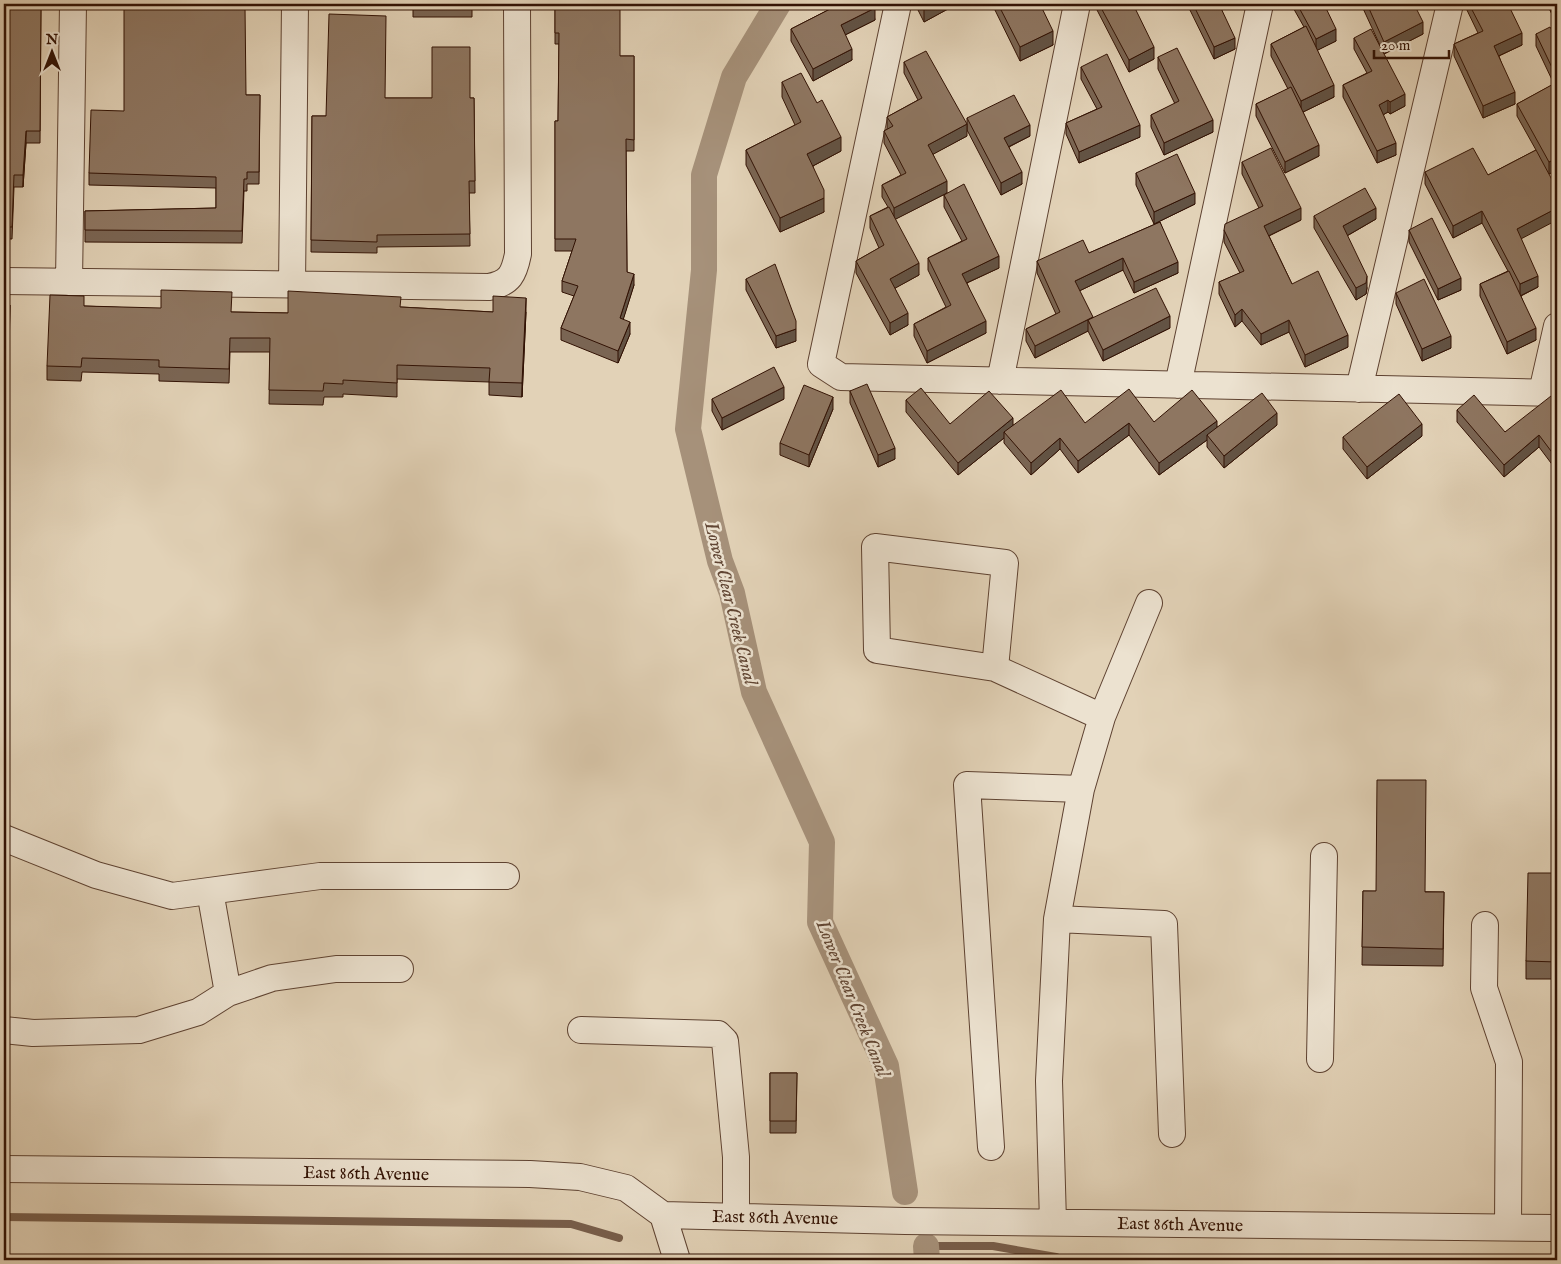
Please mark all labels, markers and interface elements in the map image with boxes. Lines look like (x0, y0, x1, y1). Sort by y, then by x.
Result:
north arrow (28, 28, 78, 78)
scale bar (1374, 28, 1448, 60)
text: N (45, 31, 58, 49)
text: 20 m (1381, 36, 1411, 55)
water label: Lower Clear Creek Canal (698, 518, 762, 689)
water label: Lower Clear Creek Canal (809, 916, 895, 1082)
street label: East 86th Avenue (303, 1162, 429, 1187)
street label: East 86th Avenue (712, 1206, 838, 1231)
street label: East 86th Avenue (1117, 1213, 1243, 1238)

